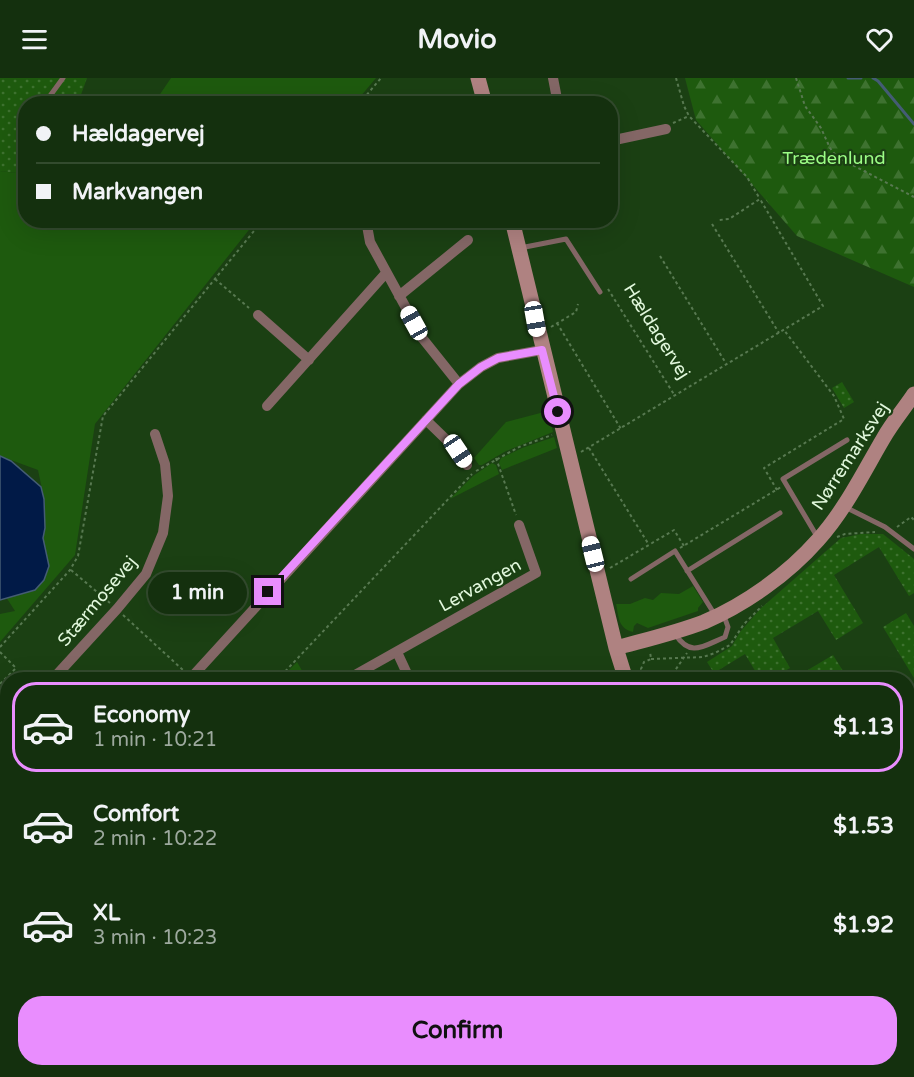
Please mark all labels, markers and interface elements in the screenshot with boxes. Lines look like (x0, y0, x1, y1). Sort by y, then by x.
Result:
icon: menu (18, 23, 51, 56)
text: Movio (417, 23, 497, 56)
icon: heart (863, 23, 896, 56)
text: Hældagervej (72, 121, 205, 147)
park label: Trædenlund (782, 147, 886, 169)
text: Markvangen (72, 179, 203, 205)
street label: Hældagervej (619, 279, 695, 383)
car (523, 300, 547, 338)
car (397, 303, 431, 343)
route start (544, 398, 571, 425)
street label: Nørremarksvej (807, 398, 893, 514)
car (440, 431, 476, 471)
car (580, 534, 606, 574)
street label: Stærmosevej (53, 551, 141, 651)
street label: Lervangen (435, 553, 525, 617)
callout: 1 min (148, 571, 247, 613)
route end (254, 578, 281, 605)
text: 1 min (171, 581, 224, 605)
icon: car (21, 700, 75, 754)
text: Economy (93, 702, 190, 728)
text: $1.13 (833, 714, 894, 740)
text: 1 min · 10:21 (93, 728, 217, 752)
icon: car (21, 799, 75, 853)
text: Comfort (93, 801, 179, 827)
text: $1.53 (833, 813, 894, 839)
text: 2 min · 10:22 (93, 827, 217, 851)
icon: car (21, 898, 75, 952)
text: XL (93, 900, 120, 926)
text: $1.92 (833, 912, 894, 938)
text: 3 min · 10:23 (93, 926, 217, 950)
button: Confirm (18, 996, 897, 1065)

